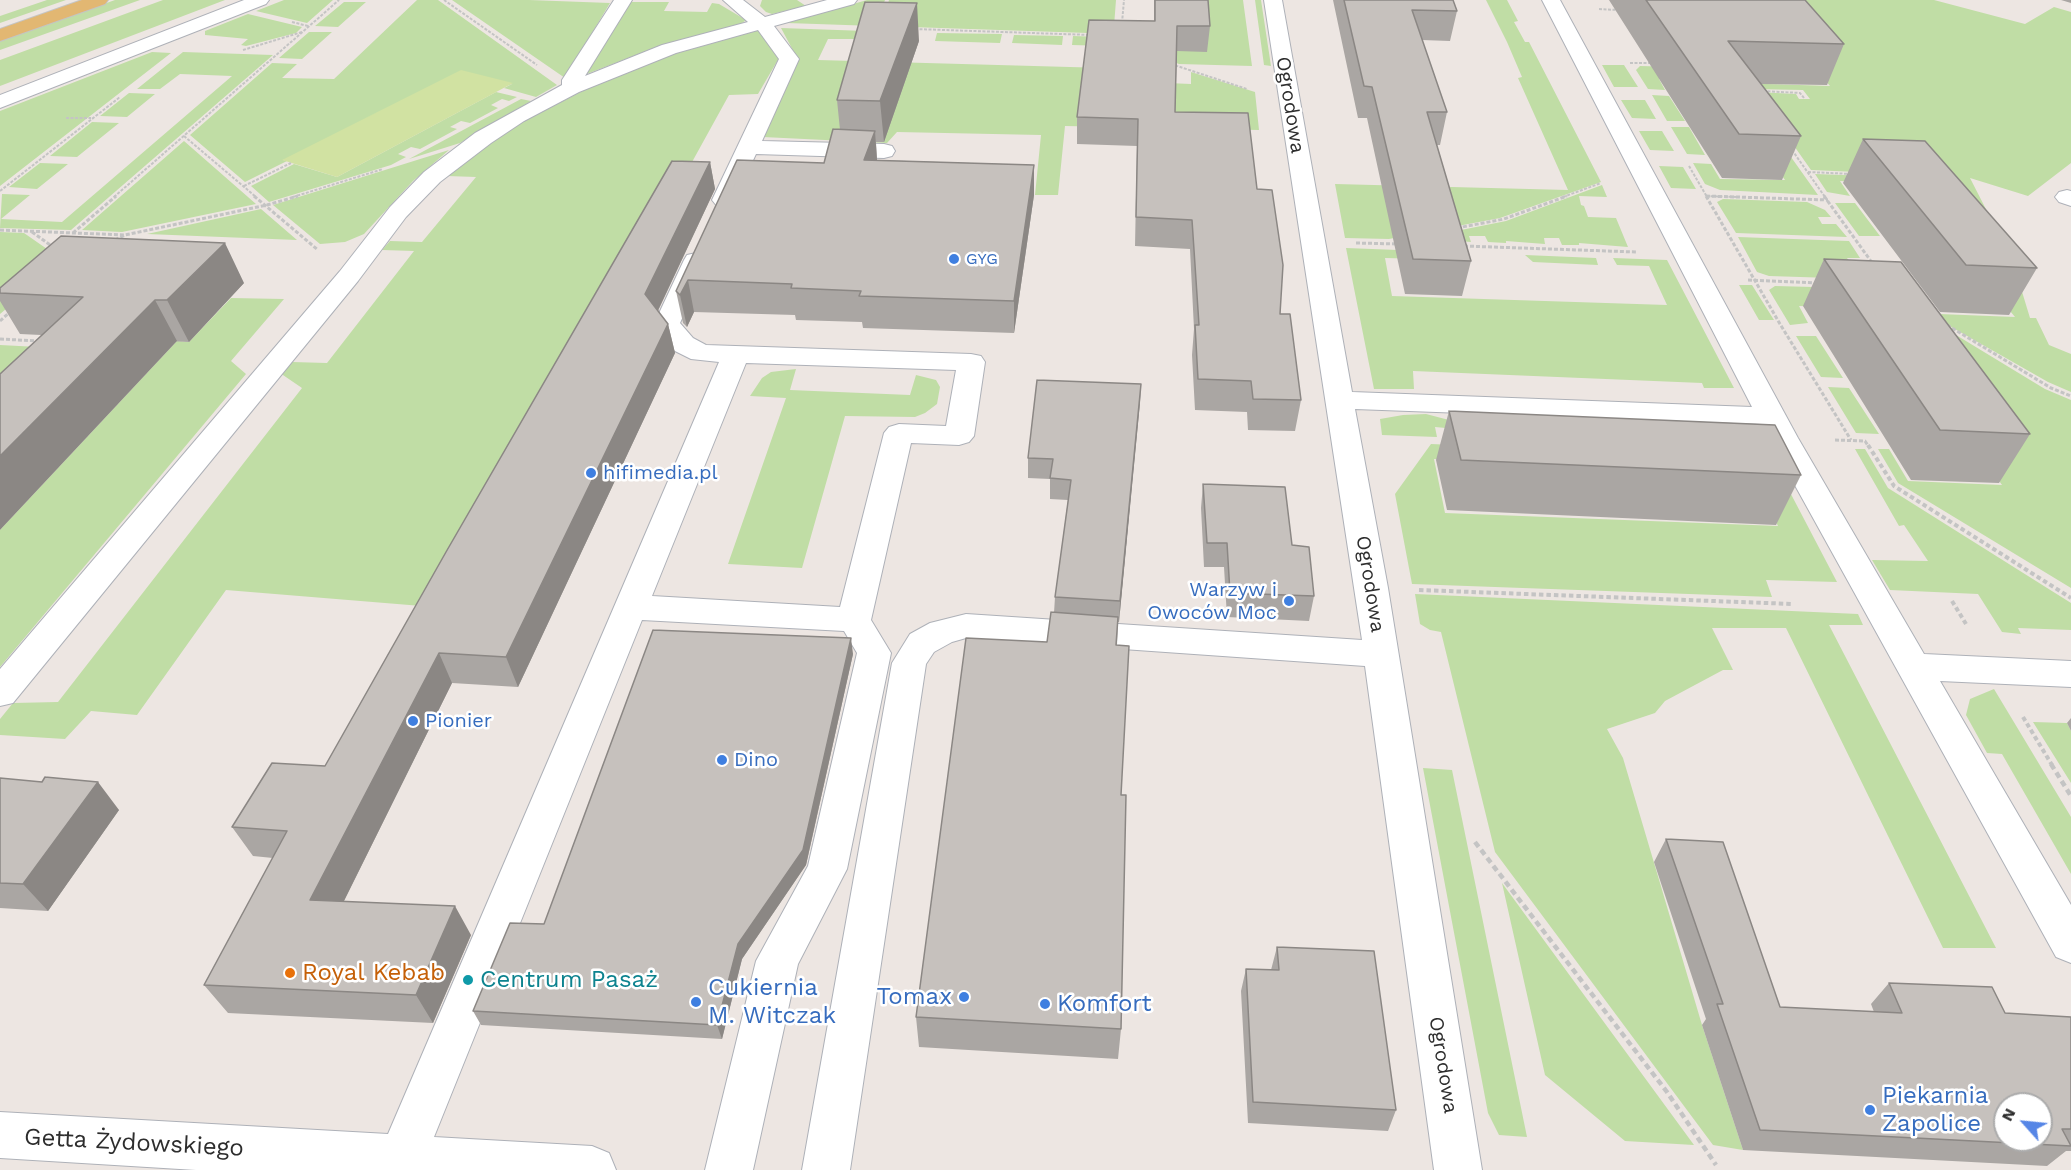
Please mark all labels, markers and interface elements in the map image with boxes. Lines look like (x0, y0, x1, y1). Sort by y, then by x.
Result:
street label: Ogrodowa (1271, 55, 1309, 155)
place label: GYG (966, 249, 998, 269)
marker: GYG (947, 252, 961, 266)
place label: hifimedia.pl (603, 461, 718, 485)
marker: hifimedia.pl (584, 466, 598, 480)
street label: Ogrodowa (1351, 534, 1389, 634)
place label: Warzyw i Owoców Moc (1147, 578, 1277, 625)
marker: Warzyw i Owoców Moc (1282, 594, 1296, 608)
place label: Pionier (425, 709, 492, 733)
marker: Pionier (406, 714, 420, 728)
place label: Dino (734, 748, 778, 772)
marker: Dino (715, 753, 729, 767)
place label: Royal Kebab (302, 959, 445, 987)
marker: Royal Kebab (283, 966, 297, 980)
place label: Centrum Pasaż (480, 966, 658, 994)
marker: Centrum Pasaż (461, 973, 475, 987)
place label: Cukiernia M. Witczak (708, 974, 836, 1030)
place label: Tomax (876, 983, 952, 1011)
marker: Tomax (957, 990, 971, 1004)
place label: Komfort (1057, 990, 1151, 1018)
marker: Cukiernia M. Witczak (689, 995, 703, 1009)
marker: Komfort (1038, 997, 1052, 1011)
street label: Ogrodowa (1424, 1015, 1462, 1115)
place label: Piekarnia Zapolice (1882, 1082, 1988, 1138)
north arrow (1993, 1092, 2053, 1152)
marker: Piekarnia Zapolice (1863, 1103, 1877, 1117)
text: N (1997, 1105, 2019, 1124)
street label: Getta Żydowskiego (23, 1123, 245, 1163)

